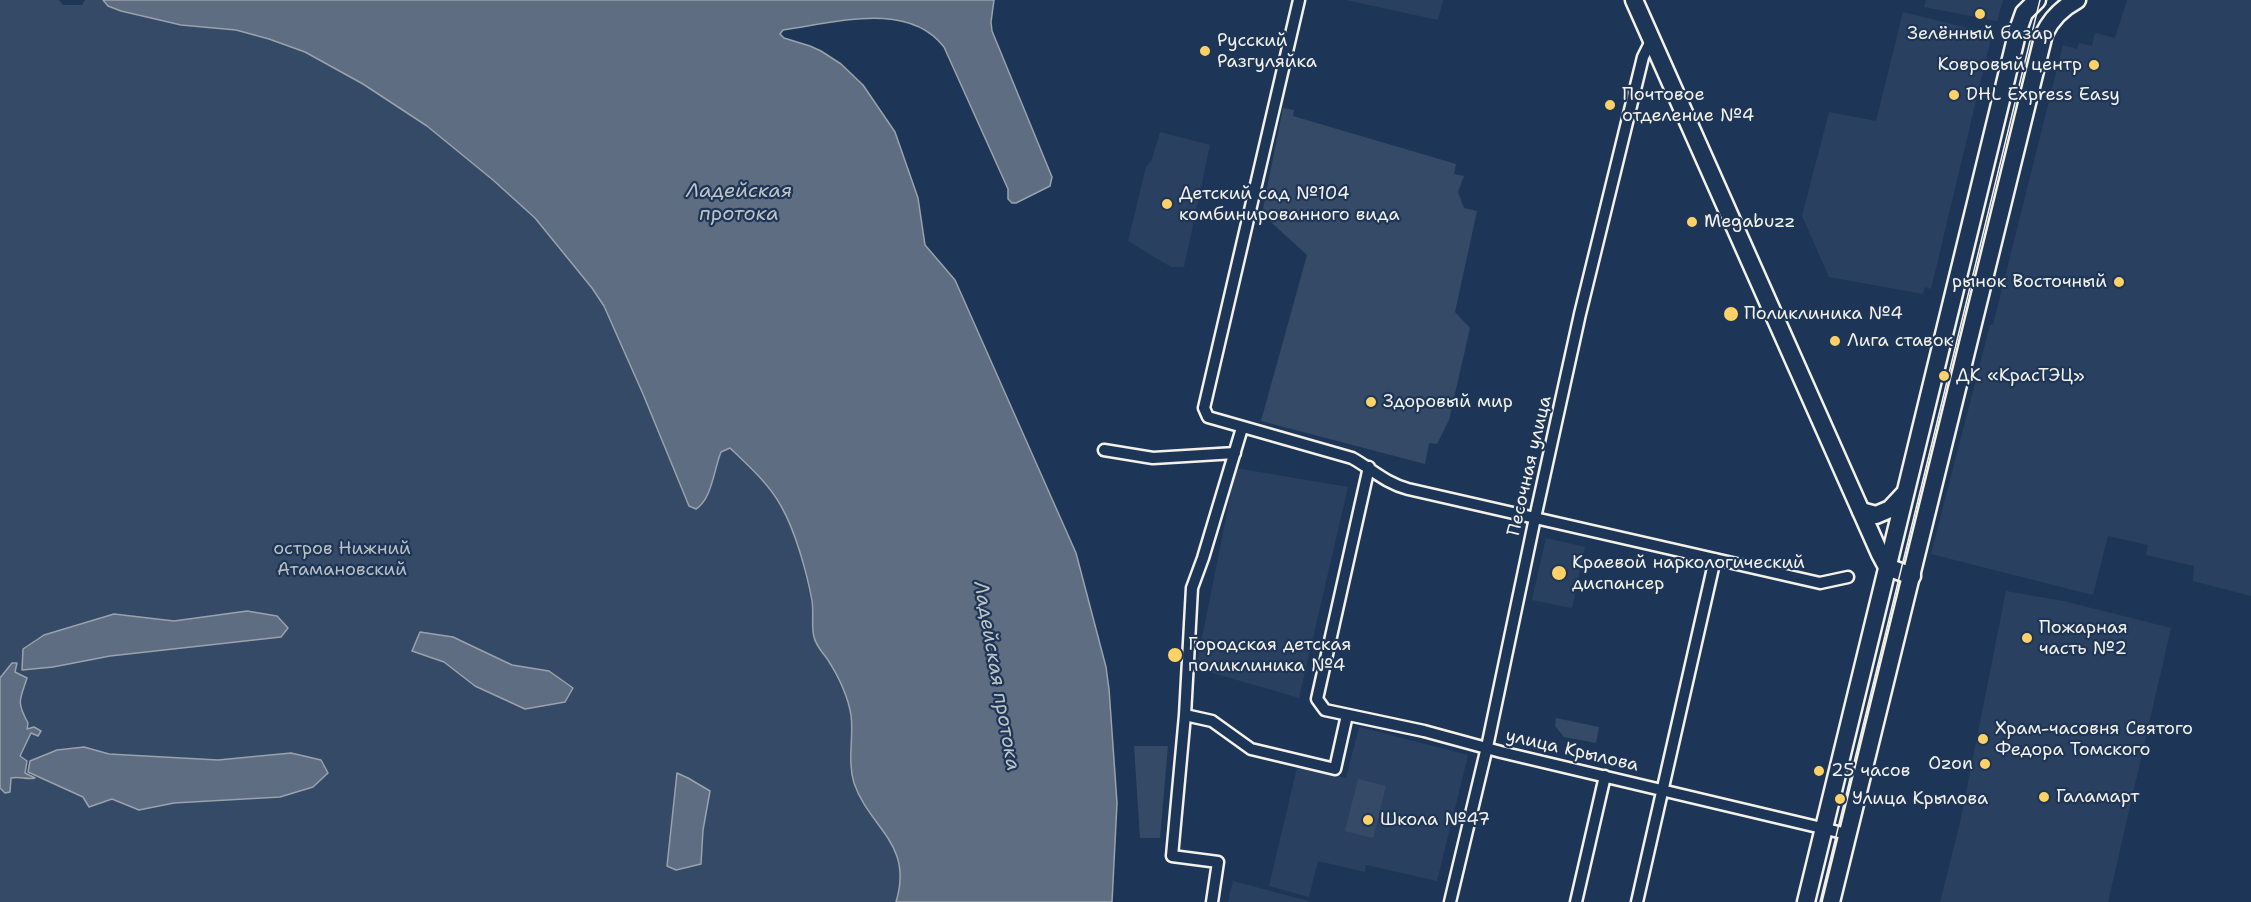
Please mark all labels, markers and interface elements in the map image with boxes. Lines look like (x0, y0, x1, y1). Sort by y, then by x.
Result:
marker: Зелённый базар (1973, 7, 1987, 21)
place label: Зелённый базар (1907, 23, 2053, 45)
place label: Русский Разгуляйка (1217, 30, 1317, 72)
marker: Русский Разгуляйка (1198, 44, 1212, 58)
place label: Ковровый центр (1937, 54, 2082, 76)
marker: Ковровый центр (2087, 58, 2101, 72)
place label: Почтовое отделение №4 (1622, 84, 1754, 127)
place label: DHL Express Easy (1966, 84, 2120, 106)
marker: DHL Express Easy (1947, 88, 1961, 102)
marker: Почтовое отделение №4 (1603, 98, 1617, 112)
water label: Ладейская протока (686, 180, 792, 227)
place label: Детский сад №104 комбинированного вида (1179, 183, 1400, 226)
marker: Детский сад №104 комбинированного вида (1160, 197, 1174, 211)
place label: Megabuzz (1704, 211, 1795, 233)
marker: Megabuzz (1685, 215, 1699, 229)
place label: рынок Восточный (1952, 271, 2107, 293)
marker: рынок Восточный (2112, 275, 2126, 289)
place label: Поликлиника №4 (1744, 303, 1903, 325)
marker: Поликлиника №4 (1722, 305, 1740, 323)
place label: Лига ставок (1847, 330, 1953, 352)
marker: Лига ставок (1828, 334, 1842, 348)
place label: ДК «КрасТЭЦ» (1956, 365, 2085, 387)
marker: ДК «КрасТЭЦ» (1937, 369, 1951, 383)
place label: Здоровый мир (1383, 391, 1513, 413)
street label: Песочная улица (1503, 394, 1557, 538)
marker: Здоровый мир (1364, 395, 1378, 409)
park label: остров Нижний Атамановский (273, 538, 411, 580)
place label: Краевой наркологический диспансер (1572, 552, 1805, 594)
marker: Краевой наркологический диспансер (1550, 564, 1568, 582)
water label: Ладейская протока (968, 579, 1024, 773)
place label: Пожарная часть №2 (2039, 617, 2128, 660)
marker: Пожарная часть №2 (2020, 631, 2034, 645)
place label: Городская детская поликлиника №4 (1188, 634, 1351, 676)
marker: Городская детская поликлиника №4 (1166, 646, 1184, 664)
place label: Храм-часовня Святого Федора Томского (1995, 718, 2193, 760)
street label: улица Крылова (1503, 725, 1641, 777)
marker: Храм-часовня Святого Федора Томского (1976, 732, 1990, 746)
place label: Ozon (1928, 753, 1973, 775)
marker: Ozon (1978, 757, 1992, 771)
place label: 25 часов (1831, 760, 1910, 782)
marker: 25 часов (1812, 764, 1826, 778)
place label: Галамарт (2056, 786, 2139, 808)
place label: Улица Крылова (1852, 788, 1988, 810)
marker: Галамарт (2037, 790, 2051, 804)
marker: Улица Крылова (1833, 792, 1847, 806)
place label: Школа №47 (1380, 809, 1490, 831)
marker: Школа №47 (1361, 813, 1375, 827)

